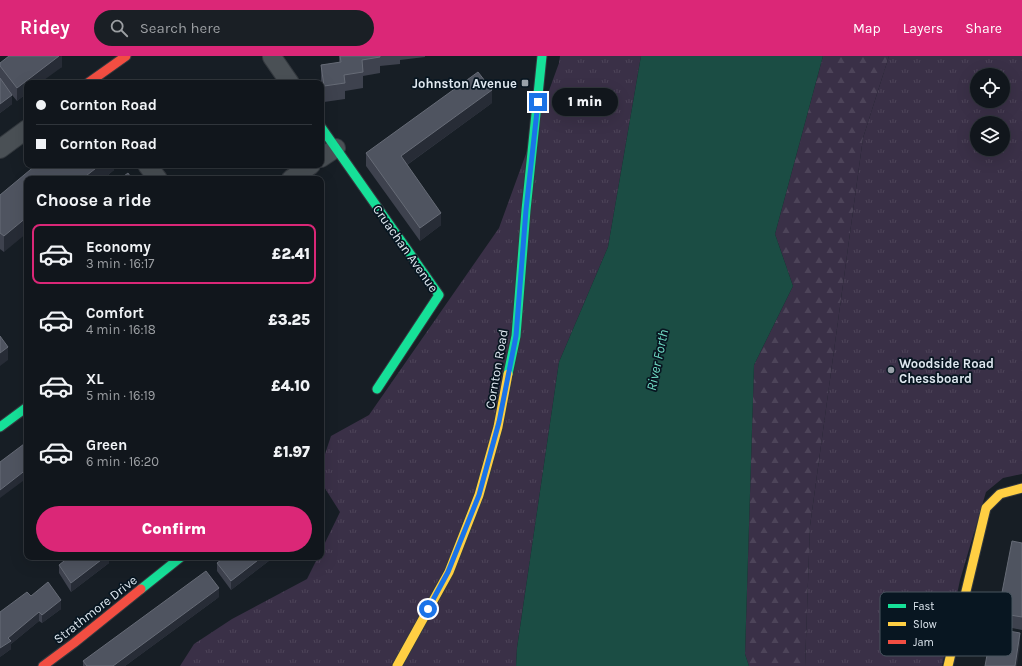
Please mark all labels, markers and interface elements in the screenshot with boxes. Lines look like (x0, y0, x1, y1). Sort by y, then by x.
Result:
search box (94, 10, 374, 46)
text: Ridey (20, 17, 70, 39)
icon: search (108, 17, 130, 39)
text: Search here (140, 19, 220, 37)
text: Map (853, 20, 881, 37)
text: Layers (903, 20, 943, 37)
text: Share (965, 20, 1002, 37)
map controls (970, 68, 1010, 156)
button: locate (970, 68, 1010, 108)
place label: Johnston Avenue (412, 76, 517, 91)
marker: Johnston Avenue (520, 78, 530, 88)
callout: 1 min (552, 88, 618, 116)
route end (529, 93, 547, 111)
text: 1 min (568, 94, 602, 109)
text: Cornton Road (60, 96, 157, 114)
button: layers (970, 116, 1010, 156)
text: Cornton Road (60, 135, 157, 153)
text: Choose a ride (36, 189, 151, 211)
street label: Cruachan Avenue (370, 202, 441, 295)
icon: car (38, 236, 74, 272)
text: Economy (86, 238, 151, 256)
text: £2.41 (272, 245, 310, 263)
text: 3 min · 16:17 (86, 256, 154, 271)
icon: car (38, 302, 74, 338)
text: Comfort (86, 304, 144, 322)
text: £3.25 (268, 311, 310, 329)
text: 4 min · 16:18 (86, 322, 156, 337)
street label: Cornton Road (482, 328, 511, 410)
water label: River Forth (643, 328, 672, 392)
place label: Woodside Road Chessboard (899, 356, 994, 386)
marker: Woodside Road Chessboard (886, 365, 896, 375)
icon: car (38, 368, 74, 404)
text: XL (86, 370, 104, 388)
text: £4.10 (271, 377, 310, 395)
text: 5 min · 16:19 (86, 388, 155, 403)
icon: car (38, 434, 74, 470)
text: Green (86, 436, 127, 454)
text: £1.97 (273, 443, 310, 461)
text: 6 min · 16:20 (86, 454, 159, 469)
button: Confirm (36, 506, 312, 552)
street label: Strathmore Drive (51, 572, 140, 647)
legend (880, 592, 1012, 656)
route start (419, 600, 437, 618)
text: Fast (913, 600, 934, 613)
text: Slow (913, 618, 937, 631)
text: Jam (913, 636, 934, 649)

